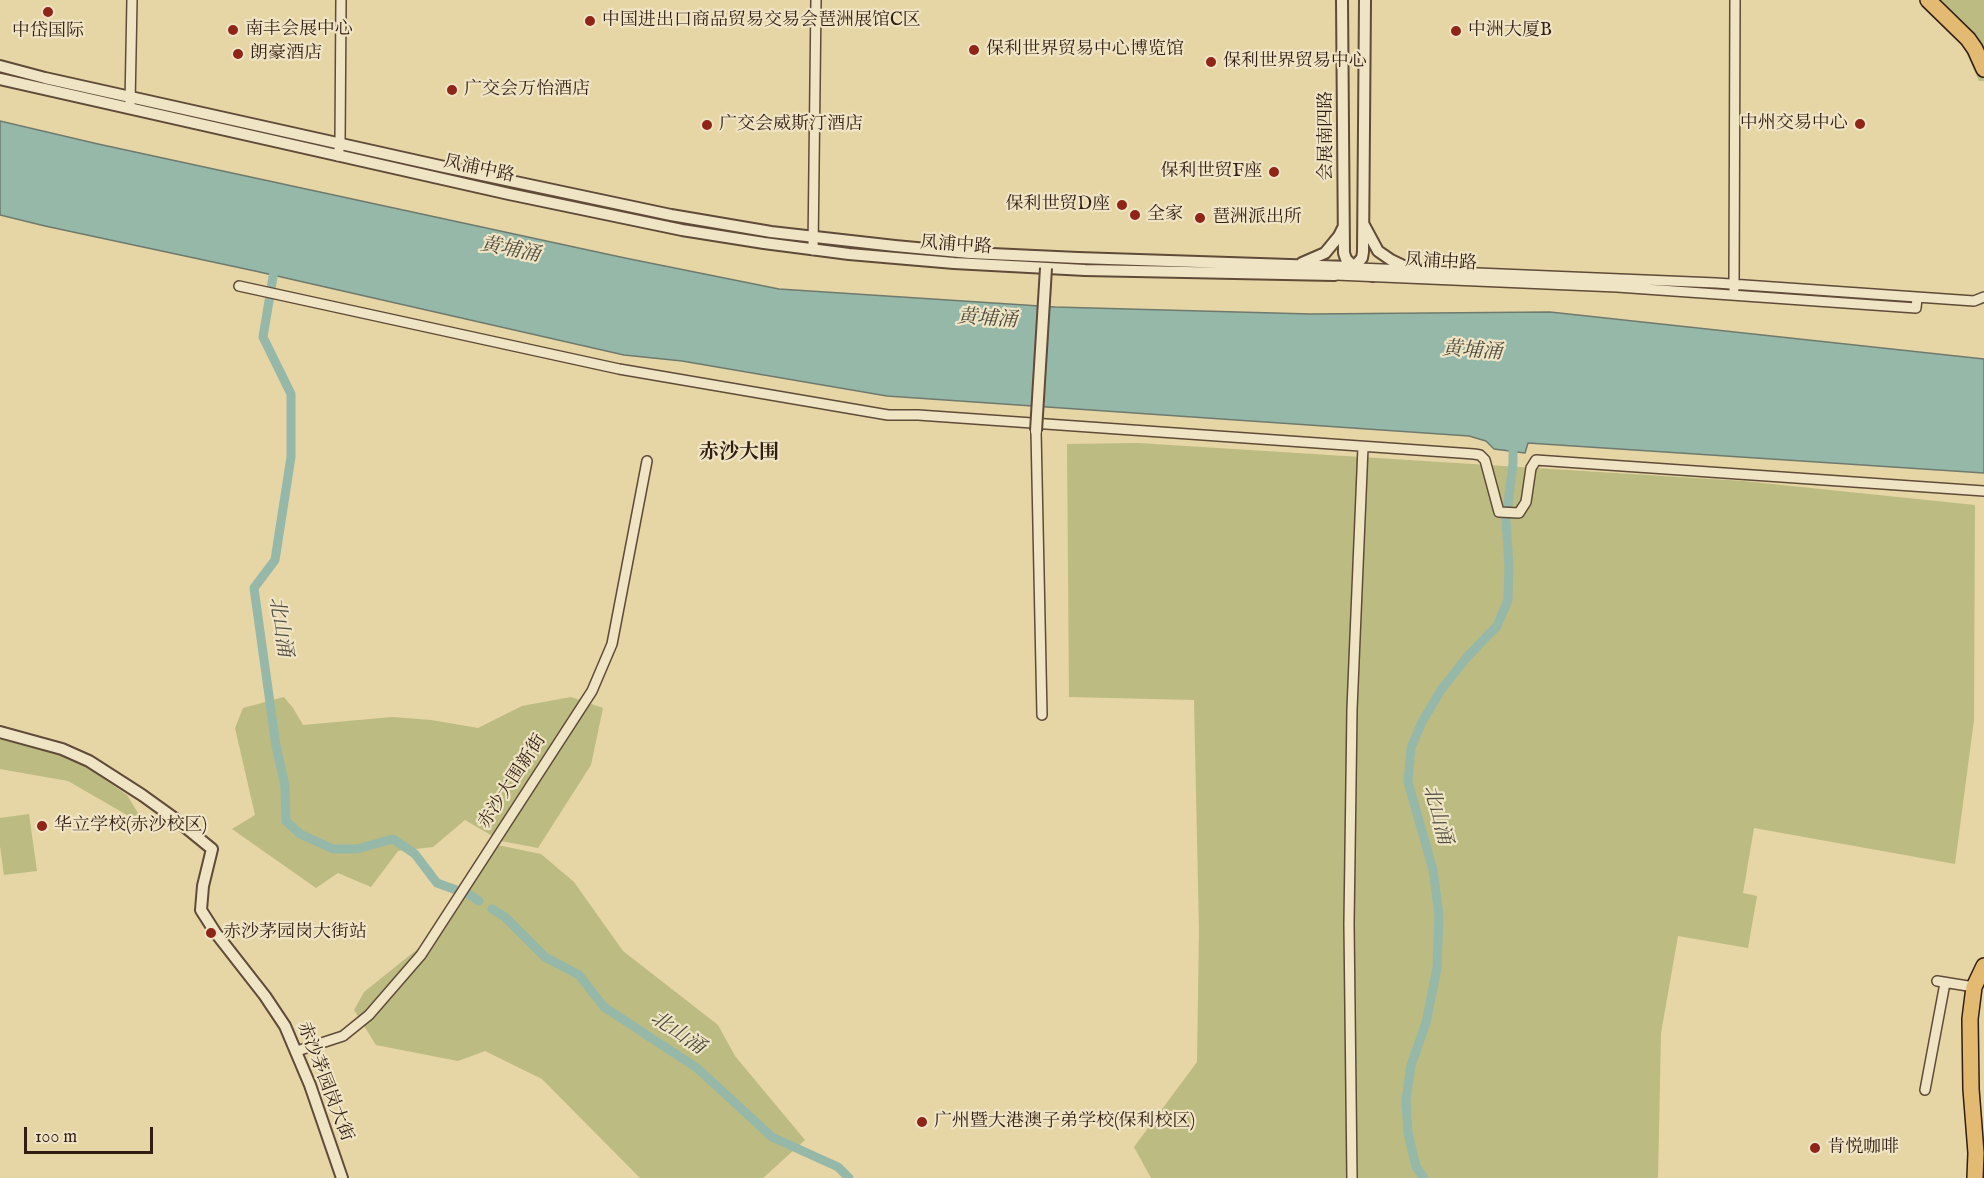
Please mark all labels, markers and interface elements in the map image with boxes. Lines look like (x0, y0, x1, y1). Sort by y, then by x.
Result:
marker: 中岱国际 (41, 5, 55, 19)
place label: 中国进出口商品贸易交易会琶洲展馆C区 (602, 10, 921, 32)
marker: 中国进出口商品贸易交易会琶洲展馆C区 (583, 14, 597, 28)
place label: 南丰会展中心 (245, 19, 353, 41)
place label: 中洲大厦B (1468, 20, 1552, 42)
place label: 中岱国际 (12, 21, 84, 43)
marker: 南丰会展中心 (226, 23, 240, 37)
marker: 中洲大厦B (1449, 24, 1463, 38)
place label: 保利世界贸易中心博览馆 (986, 39, 1184, 61)
place label: 朗豪酒店 (250, 43, 322, 65)
marker: 保利世界贸易中心博览馆 (967, 43, 981, 57)
marker: 朗豪酒店 (231, 47, 245, 61)
place label: 保利世界贸易中心 (1223, 51, 1367, 73)
marker: 保利世界贸易中心 (1204, 55, 1218, 69)
place label: 广交会万怡酒店 (464, 79, 590, 101)
marker: 广交会万怡酒店 (445, 83, 459, 97)
street label: 会展南四路 (1316, 91, 1338, 181)
place label: 中州交易中心 (1740, 113, 1848, 135)
place label: 广交会威斯汀酒店 (719, 114, 863, 136)
marker: 中州交易中心 (1853, 117, 1867, 131)
marker: 广交会威斯汀酒店 (700, 118, 714, 132)
street label: 凤浦中路 (442, 152, 516, 188)
place label: 保利世贸F座 (1161, 161, 1262, 183)
marker: 保利世贸F座 (1267, 165, 1281, 179)
place label: 保利世贸D座 (1006, 194, 1110, 216)
marker: 保利世贸D座 (1115, 198, 1129, 212)
place label: 全家 (1147, 204, 1183, 226)
place label: 琶洲派出所 (1212, 207, 1302, 229)
marker: 全家 (1128, 208, 1142, 222)
marker: 琶洲派出所 (1193, 211, 1207, 225)
water label: 黄埔涌 (478, 233, 542, 269)
street label: 凤浦中路 (919, 233, 993, 259)
street label: 凤浦中路 (1404, 250, 1478, 276)
water label: 黄埔涌 (956, 306, 1018, 334)
water label: 黄埔涌 (1441, 338, 1503, 366)
district label: 赤沙大围 (699, 442, 779, 466)
water label: 北山涌 (262, 595, 296, 659)
street label: 赤沙大围新街 (475, 731, 551, 833)
water label: 北山涌 (1417, 783, 1455, 847)
place label: 华立学校(赤沙校区) (54, 815, 207, 837)
marker: 华立学校(赤沙校区) (35, 819, 49, 833)
place label: 赤沙茅园岗大街站 (223, 922, 367, 944)
marker: 赤沙茅园岗大街站 (204, 926, 218, 940)
water label: 北山涌 (645, 1007, 709, 1061)
street label: 赤沙茅园岗大街 (291, 1019, 357, 1145)
place label: 广州暨大港澳子弟学校(保利校区) (934, 1111, 1195, 1133)
scale bar (27, 1115, 156, 1153)
marker: 广州暨大港澳子弟学校(保利校区) (915, 1115, 929, 1129)
text: 100 m (35, 1126, 77, 1149)
place label: 肯悦咖啡 (1827, 1137, 1899, 1159)
marker: 肯悦咖啡 (1808, 1141, 1822, 1155)

